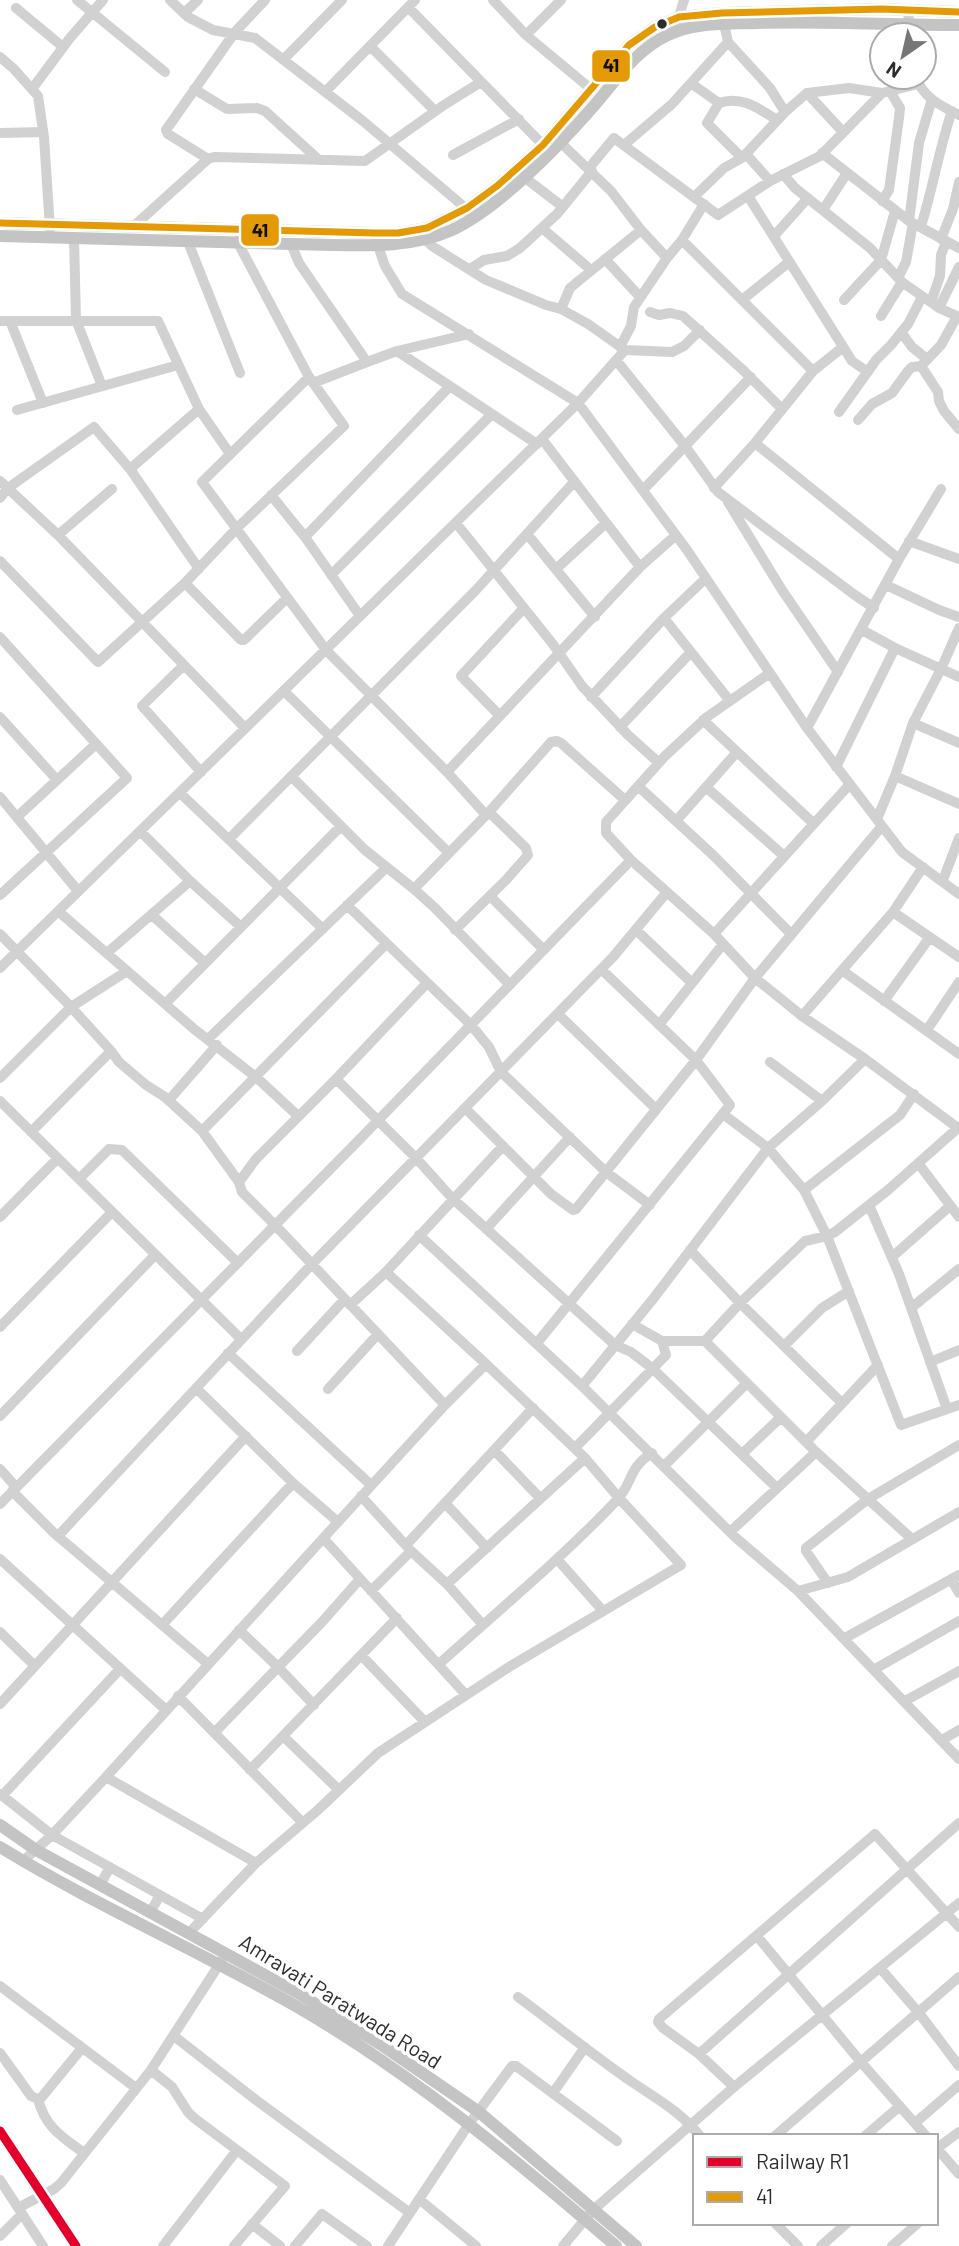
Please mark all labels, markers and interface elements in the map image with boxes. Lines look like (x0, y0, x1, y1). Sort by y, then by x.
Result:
unlabelled marker (655, 17, 669, 31)
north arrow (868, 21, 938, 91)
line badge: 41 (591, 49, 631, 83)
text: 41 (603, 53, 619, 76)
text: N (882, 57, 905, 84)
line badge: 41 (240, 213, 280, 247)
text: 41 (252, 218, 268, 241)
street label: Amravati Paratwada Road (235, 1928, 446, 2073)
legend (693, 2134, 938, 2225)
text: Railway R1 (756, 2148, 849, 2173)
text: 41 (756, 2183, 773, 2208)

